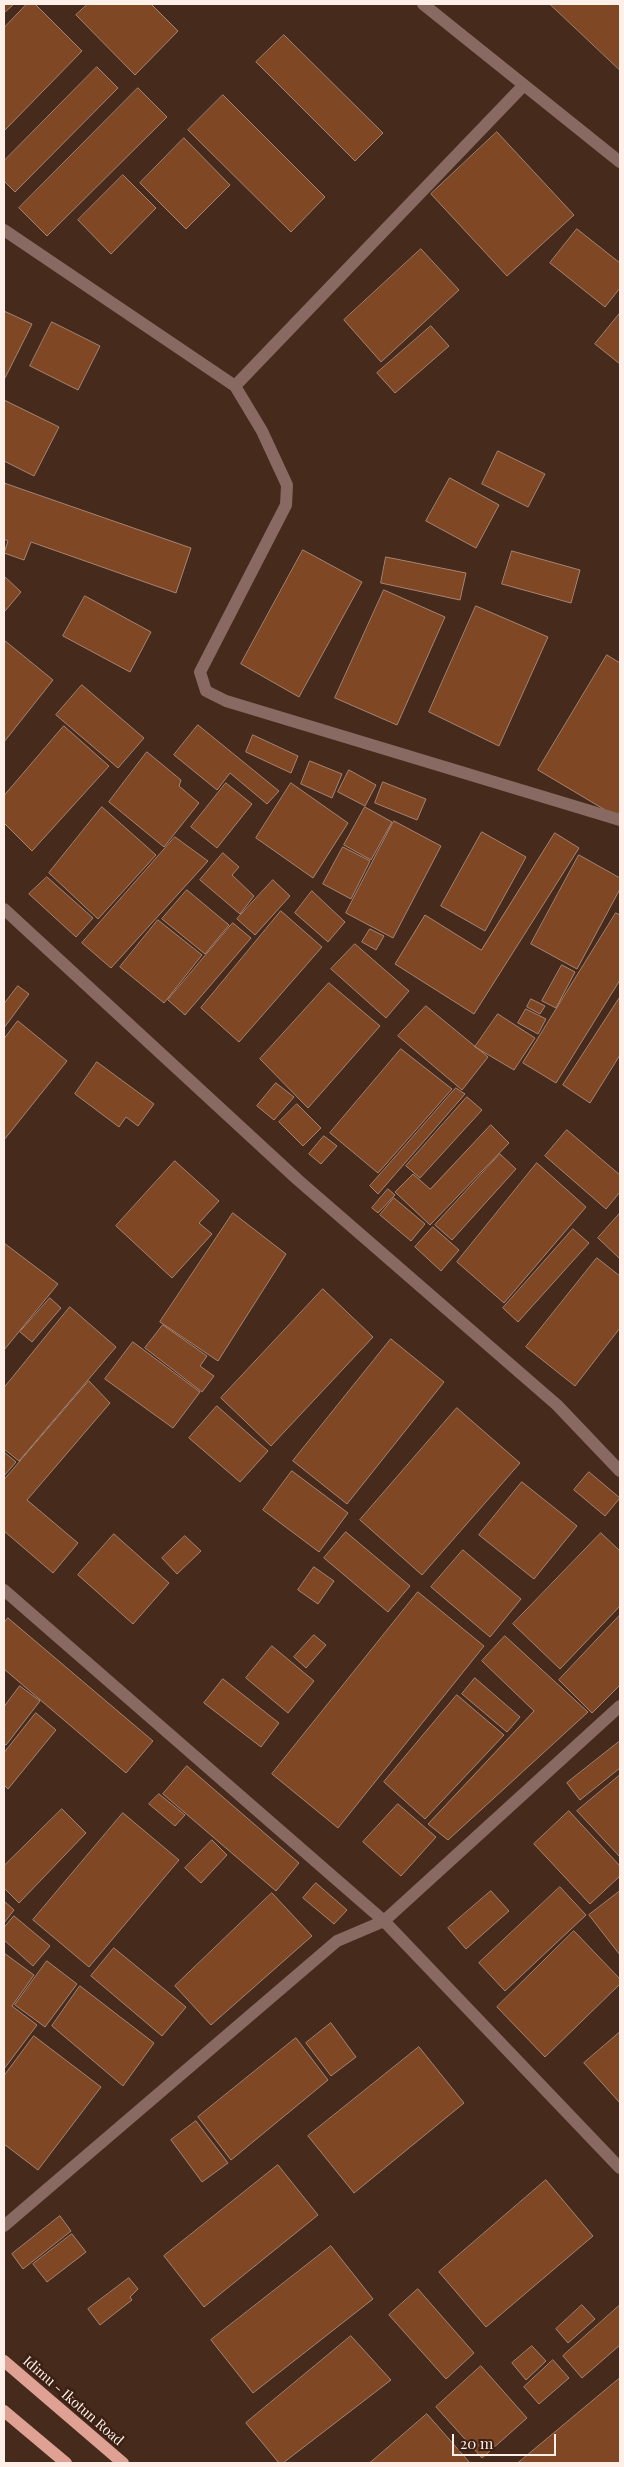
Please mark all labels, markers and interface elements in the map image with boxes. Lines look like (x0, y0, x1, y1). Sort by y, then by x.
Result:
street label: Idimu - Ikotun Road (19, 2353, 127, 2449)
scale bar (454, 2424, 558, 2456)
text: 20 m (460, 2433, 493, 2453)

